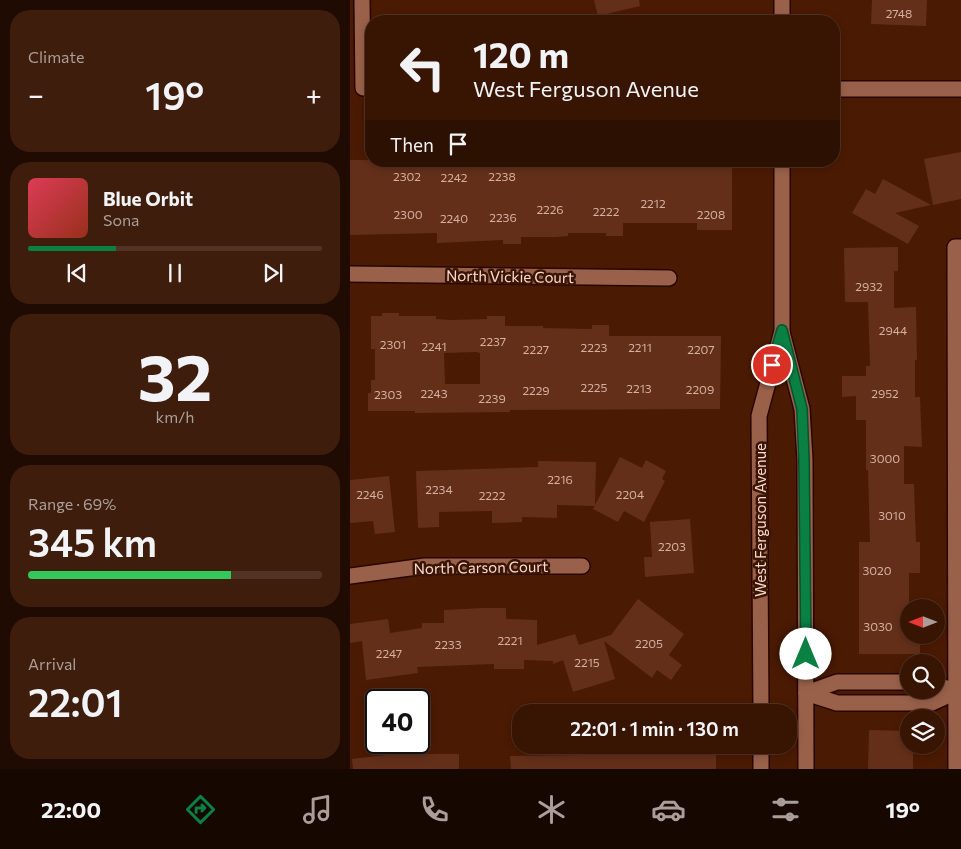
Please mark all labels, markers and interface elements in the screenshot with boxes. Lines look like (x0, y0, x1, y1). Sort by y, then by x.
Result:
house number: 2748 (886, 6, 912, 20)
text: 120 m (473, 32, 569, 75)
icon: left (390, 35, 455, 100)
text: Climate (28, 47, 84, 66)
text: 19° (145, 71, 204, 118)
text: West Ferguson Avenue (473, 75, 699, 102)
text: − (28, 77, 44, 111)
text: + (306, 77, 322, 111)
icon: arrive (444, 130, 472, 158)
text: Then (390, 133, 434, 156)
house number: 2302 (393, 169, 421, 183)
house number: 2238 (488, 169, 516, 183)
house number: 2242 (441, 170, 468, 184)
text: Blue Orbit (103, 187, 193, 210)
house number: 2212 (640, 196, 666, 210)
house number: 2226 (536, 202, 564, 216)
house number: 2222 (593, 204, 620, 218)
house number: 2300 (393, 207, 423, 221)
house number: 2208 (697, 207, 725, 221)
text: Sona (103, 210, 139, 229)
house number: 2236 (489, 210, 517, 224)
house number: 2240 (440, 211, 468, 225)
icon: previous (63, 259, 91, 287)
icon: pause (161, 259, 189, 287)
icon: next (259, 259, 287, 287)
street label: North Vickie Court (446, 266, 574, 286)
house number: 2932 (855, 279, 883, 293)
house number: 2944 (879, 323, 907, 337)
house number: 2237 (480, 334, 506, 348)
text: 32 (138, 335, 212, 414)
house number: 2301 (380, 337, 406, 351)
house number: 2241 (421, 339, 447, 353)
house number: 2223 (581, 340, 608, 354)
house number: 2211 (628, 340, 652, 354)
house number: 2227 (523, 342, 549, 356)
house number: 2207 (687, 342, 715, 356)
pin (751, 344, 793, 386)
icon: arrive (758, 351, 786, 379)
house number: 2225 (581, 380, 608, 394)
house number: 2213 (626, 381, 652, 395)
house number: 2209 (686, 382, 714, 396)
house number: 2229 (522, 383, 550, 397)
house number: 2243 (420, 386, 448, 400)
house number: 2952 (871, 386, 899, 400)
house number: 2303 (374, 387, 402, 401)
house number: 2239 (478, 391, 506, 405)
text: km/h (156, 407, 194, 426)
street label: West Ferguson Avenue (751, 443, 769, 597)
house number: 3000 (870, 451, 900, 465)
house number: 2216 (547, 472, 573, 486)
house number: 2234 (425, 482, 453, 496)
house number: 2246 (356, 487, 384, 501)
house number: 2204 (616, 487, 644, 501)
house number: 2222 (479, 488, 506, 502)
text: Range · 69% (28, 494, 116, 513)
house number: 3010 (878, 508, 906, 522)
text: 345 km (28, 518, 157, 565)
house number: 2203 (658, 539, 686, 553)
street label: North Carson Court (413, 557, 549, 577)
house number: 3020 (862, 563, 892, 577)
north arrow (900, 599, 945, 644)
map controls (900, 599, 945, 754)
house number: 3030 (863, 619, 893, 633)
position arrow (779, 627, 831, 679)
house number: 2221 (497, 633, 523, 647)
house number: 2205 (635, 636, 663, 650)
house number: 2233 (435, 637, 462, 651)
house number: 2247 (376, 646, 402, 660)
text: Arrival (28, 654, 76, 673)
button: search (900, 654, 945, 699)
house number: 2215 (574, 655, 600, 669)
text: 22:01 (28, 678, 123, 725)
speed limit sign: 40 (365, 689, 430, 754)
button: layers (900, 709, 945, 754)
text: 22:01 · 1 min · 130 m (570, 717, 739, 740)
icon: directions (183, 792, 218, 827)
icon: music (300, 792, 335, 827)
icon: phone (417, 792, 452, 827)
icon: climate (534, 792, 569, 827)
icon: car (651, 792, 686, 827)
icon: filters (768, 792, 803, 827)
text: 22:00 (41, 796, 101, 823)
text: 19° (885, 796, 920, 823)

